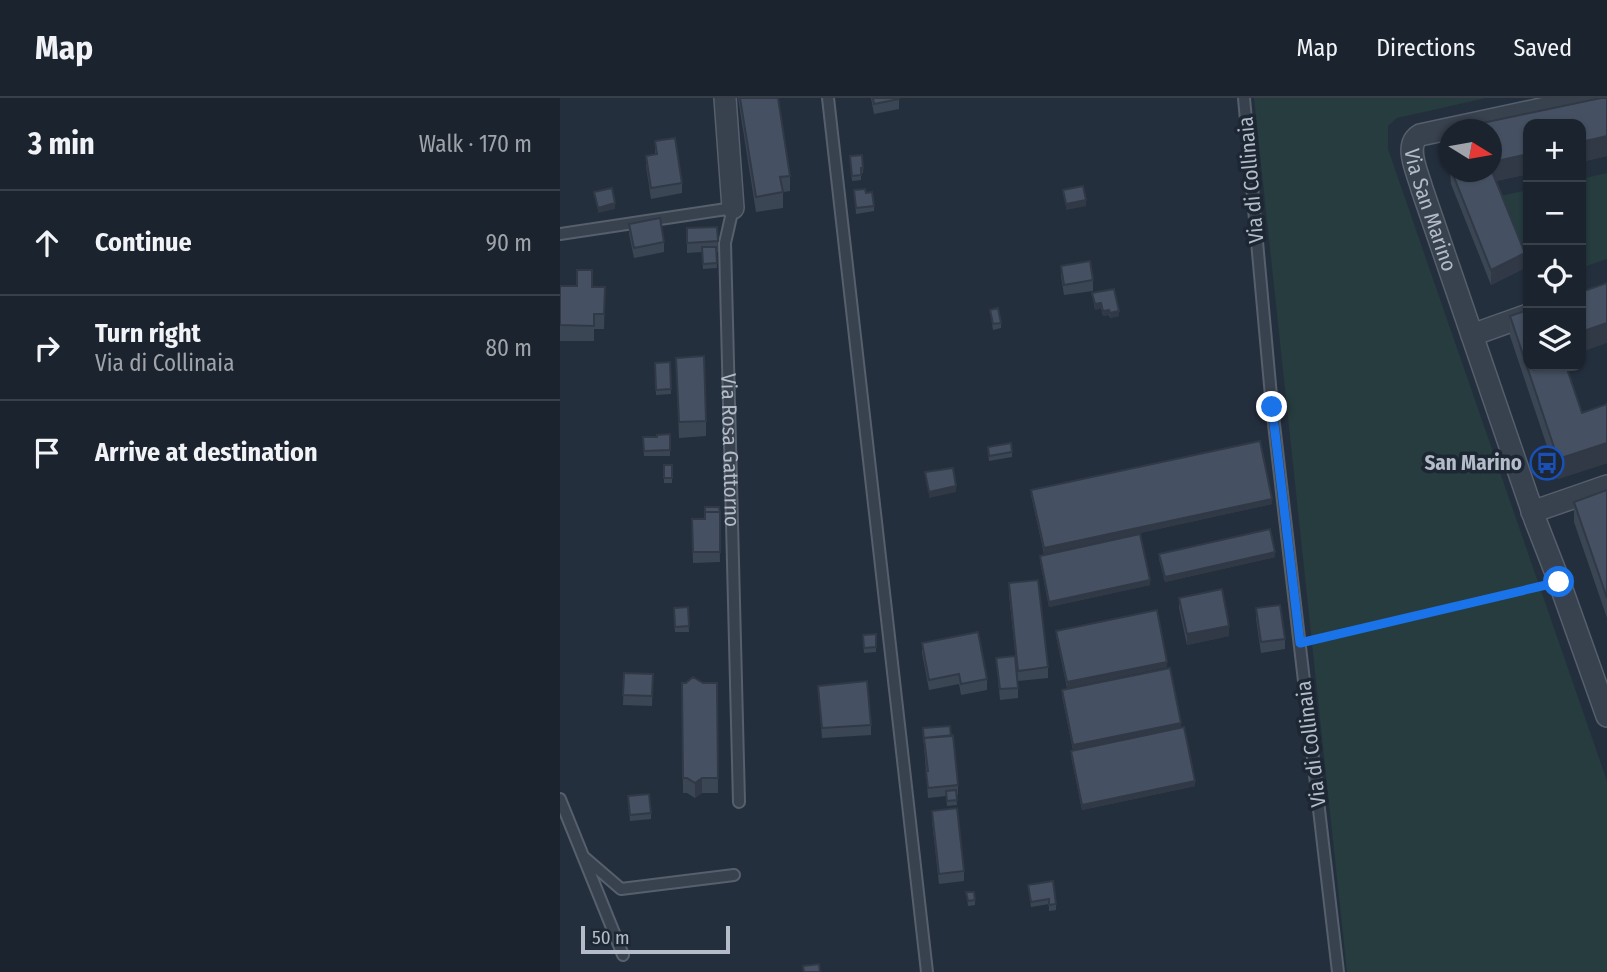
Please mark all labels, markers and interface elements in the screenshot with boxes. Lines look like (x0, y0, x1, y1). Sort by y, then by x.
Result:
text: Map (35, 28, 93, 68)
text: Map (1297, 34, 1338, 62)
text: Directions (1376, 34, 1475, 62)
text: Saved (1513, 34, 1572, 62)
street label: Via di Collinaia (1233, 115, 1269, 245)
north arrow (1439, 119, 1502, 182)
map controls (1523, 119, 1586, 371)
button: + (1523, 119, 1586, 182)
text: 3 min (28, 126, 95, 162)
text: Walk · 170 m (419, 130, 532, 158)
street label: Via San Marino (1399, 147, 1462, 275)
button: − (1523, 182, 1586, 245)
icon: ahead (28, 224, 66, 262)
text: Continue (95, 227, 192, 258)
text: 90 m (486, 229, 532, 257)
button: locate (1523, 245, 1586, 308)
button: layers (1523, 308, 1586, 371)
text: Turn right (95, 318, 201, 349)
icon: right (28, 329, 66, 367)
text: 80 m (485, 334, 532, 362)
text: Via di Collinaia (95, 349, 234, 377)
street label: Via Rosa Gattorno (715, 373, 745, 527)
route end (1256, 391, 1287, 422)
icon: arrive (28, 434, 66, 472)
text: Arrive at destination (95, 437, 318, 468)
bus stop icon: San Marino (1528, 444, 1566, 482)
place label: San Marino (1424, 450, 1522, 476)
route start (1543, 566, 1574, 597)
street label: Via di Collinaia (1290, 679, 1332, 809)
scale bar (581, 923, 730, 955)
text: 50 m (592, 926, 630, 949)

